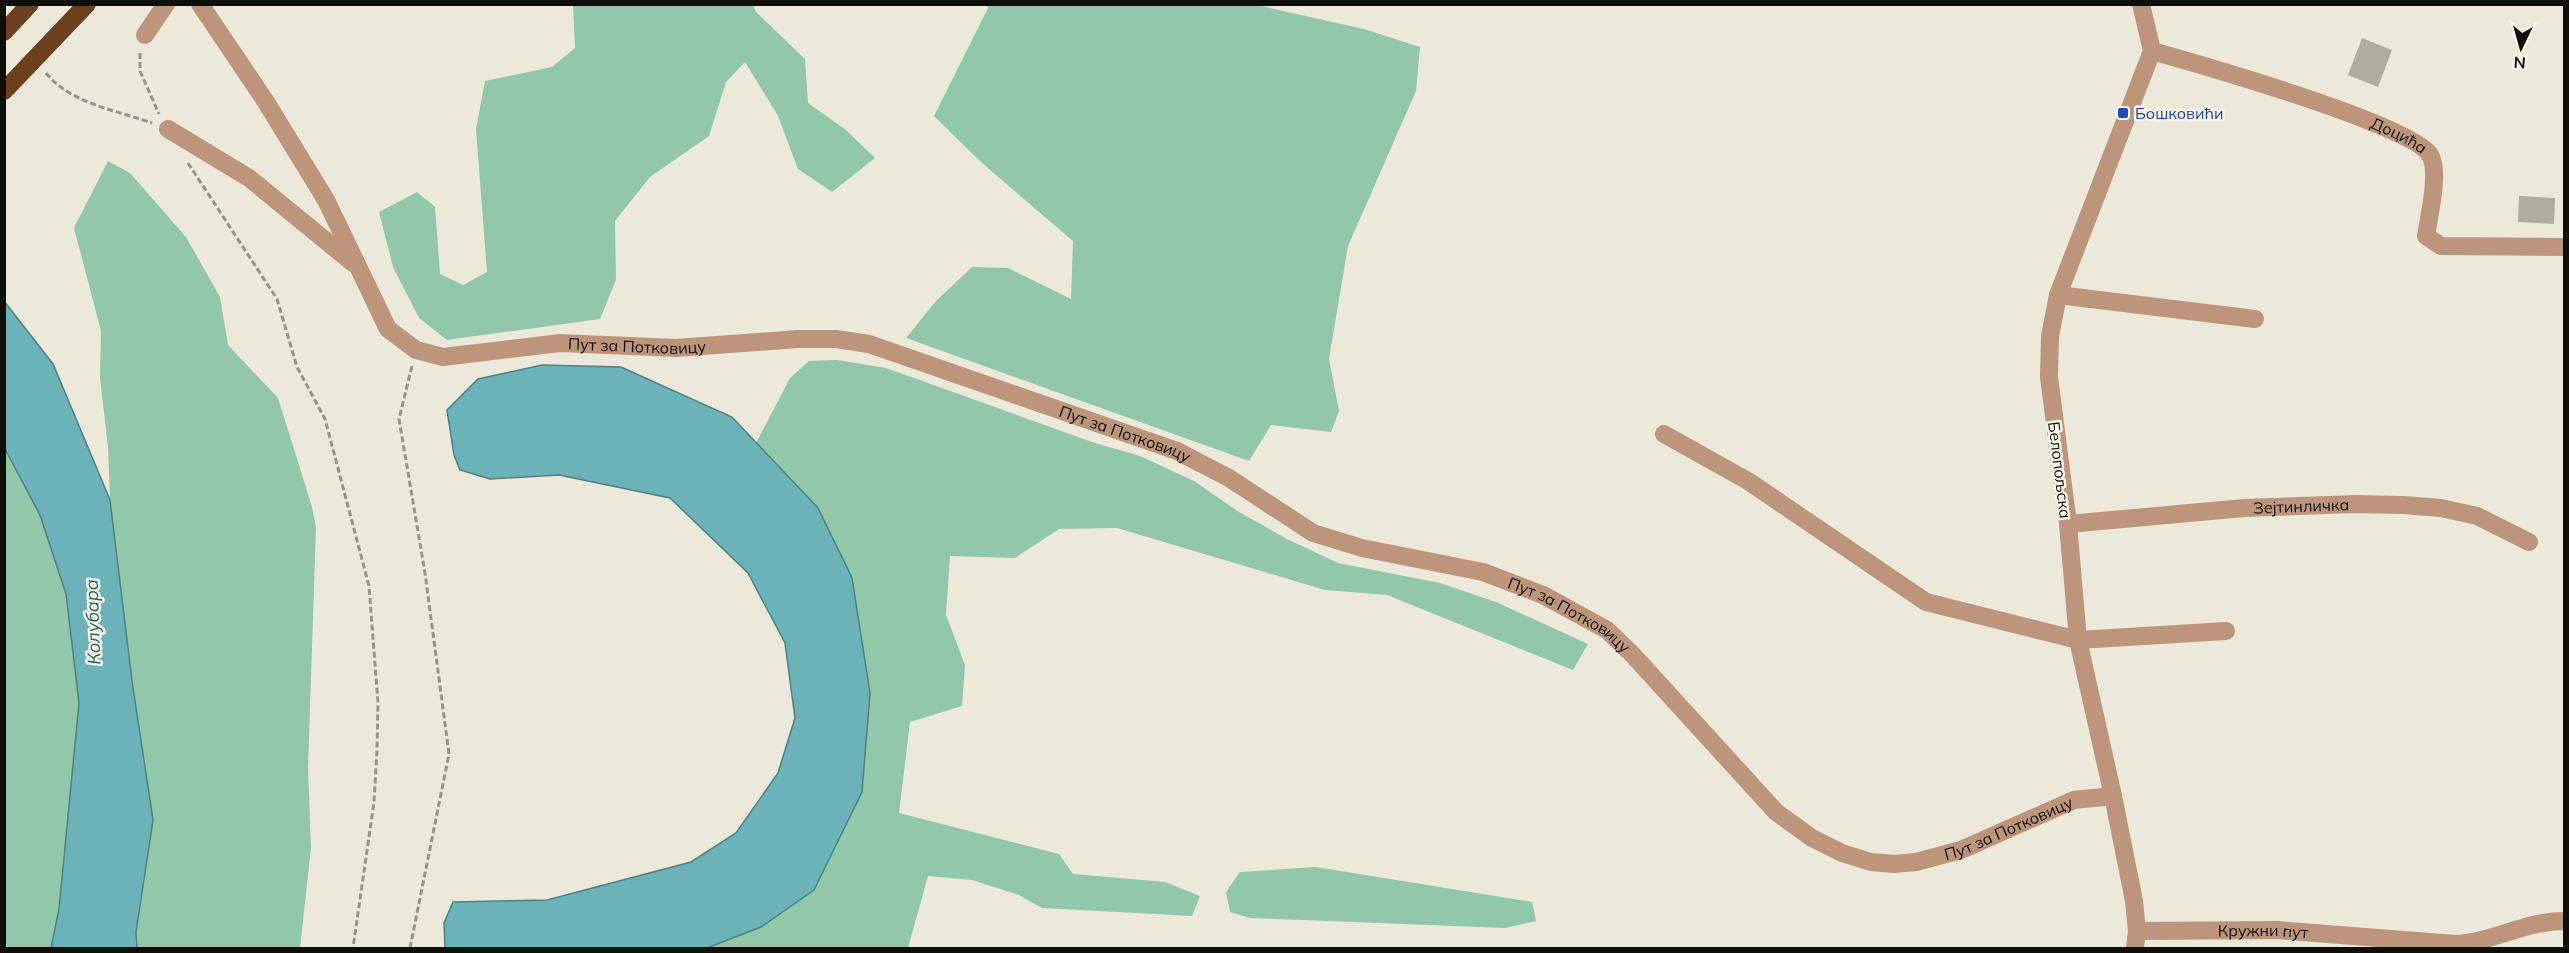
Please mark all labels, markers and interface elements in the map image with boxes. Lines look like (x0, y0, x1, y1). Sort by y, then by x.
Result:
north arrow (2491, 18, 2551, 78)
text: N (2513, 52, 2527, 73)
place label: Бошковићи (2135, 103, 2224, 123)
marker: Бошковићи (2116, 106, 2130, 120)
street label: Доцића (2368, 113, 2431, 158)
street label: Пут за Потковицу (568, 333, 707, 358)
street label: Пут за Потковицу (1057, 401, 1195, 467)
street label: Белопољска (2044, 420, 2076, 520)
street label: Зејтинличка (2253, 494, 2350, 518)
street label: Пут за Потковицу (1505, 573, 1635, 657)
water label: Колубара (80, 579, 105, 665)
street label: Пут за Потковицу (1942, 792, 2076, 864)
street label: Кружни пут (2218, 920, 2310, 942)

